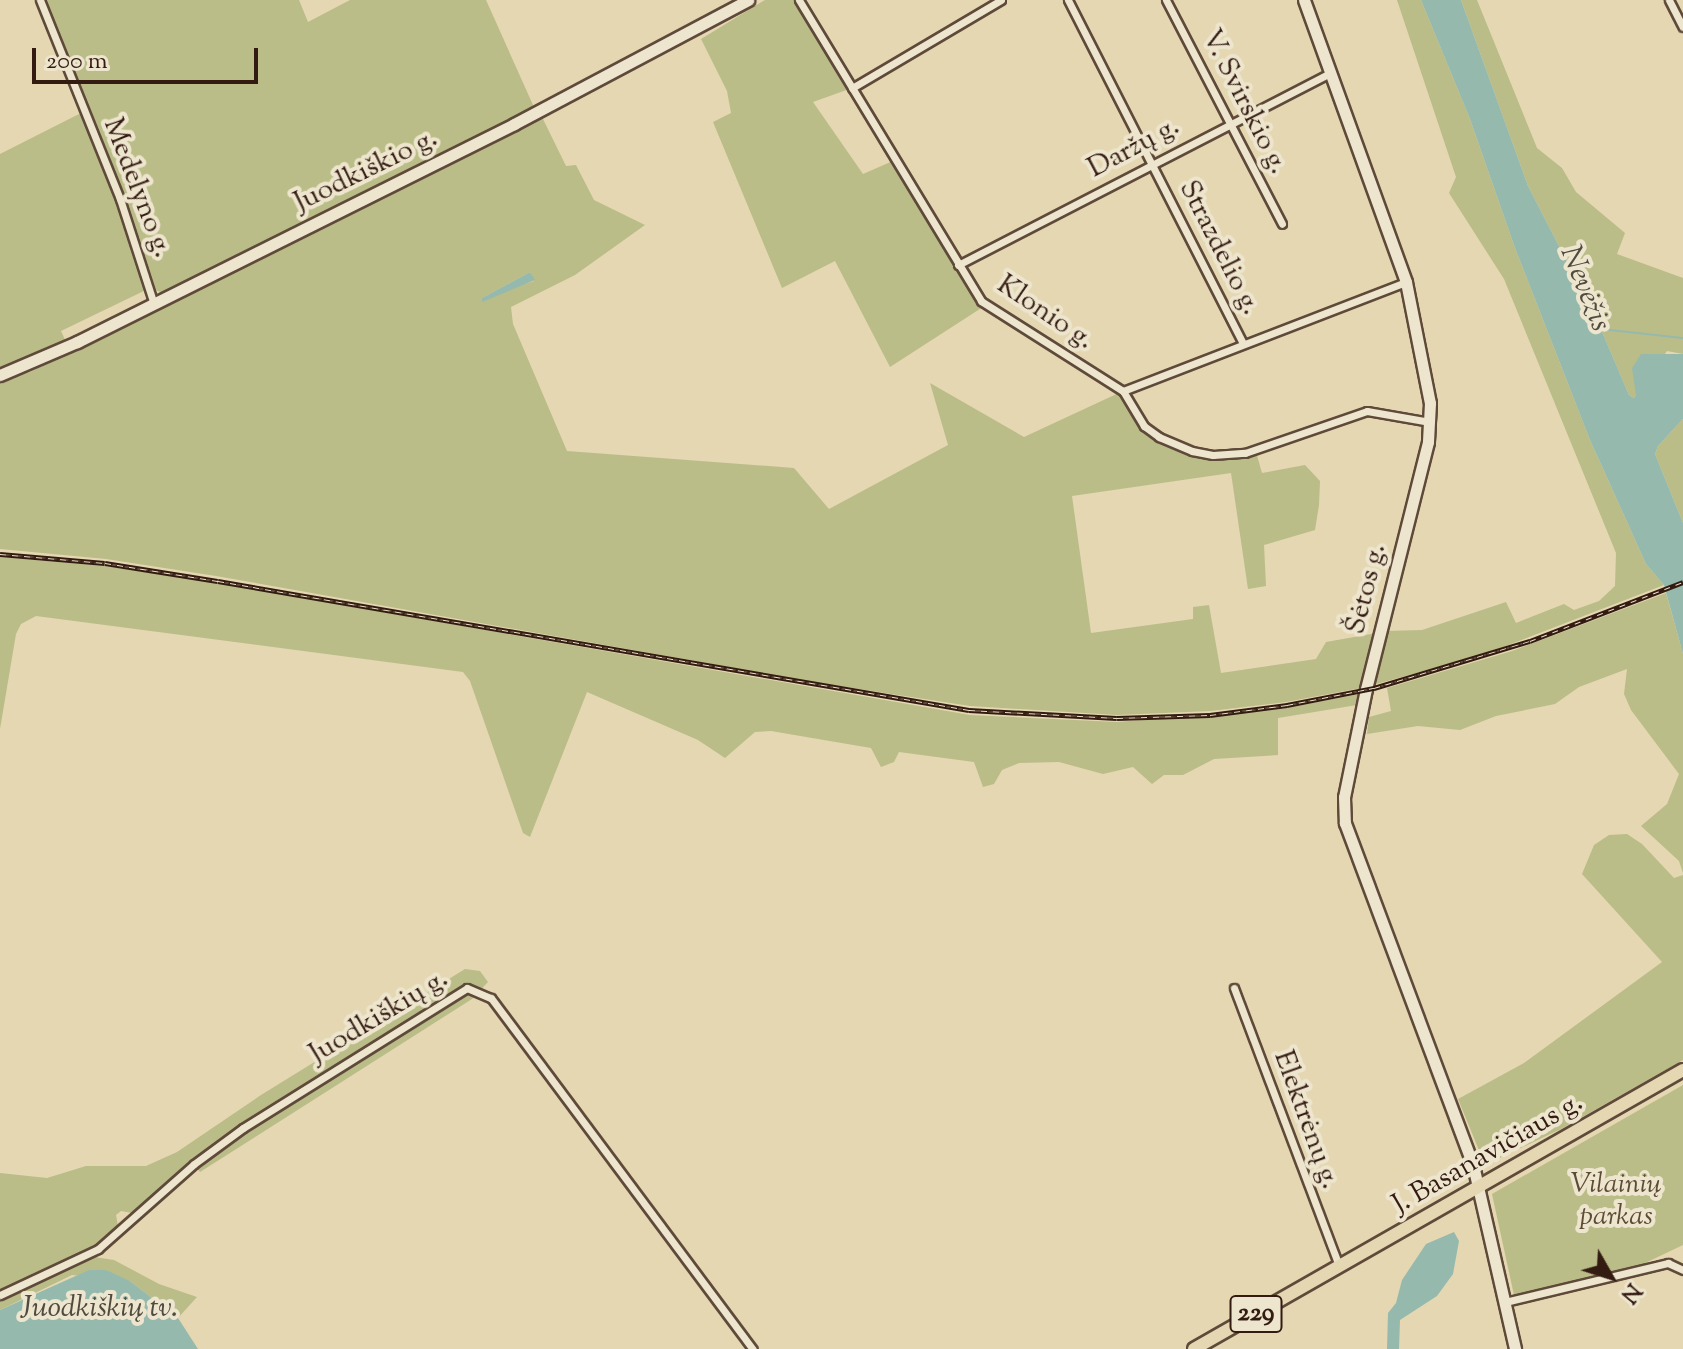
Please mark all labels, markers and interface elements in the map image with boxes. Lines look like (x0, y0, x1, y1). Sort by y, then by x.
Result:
street label: V. Svirskio g. (1193, 24, 1295, 180)
scale bar (36, 32, 262, 82)
text: 200 m (46, 45, 108, 79)
street label: Daržų g. (1083, 110, 1185, 186)
street label: Medelyno g. (95, 114, 179, 262)
street label: Juodkiškio g. (289, 122, 443, 220)
street label: Strazdelio g. (1171, 175, 1267, 321)
water label: Nevėžis (1551, 241, 1617, 337)
street label: Klonio g. (990, 268, 1100, 358)
street label: Šėtos g. (1340, 540, 1394, 638)
street label: Juodkiškių g. (304, 962, 454, 1072)
street label: Elektrėnų g. (1265, 1046, 1347, 1194)
street label: J. Basanavičiaus g. (1387, 1086, 1589, 1222)
park label: Vilainių parkas (1571, 1168, 1661, 1234)
north arrow (1571, 1237, 1651, 1317)
text: N (1612, 1275, 1648, 1309)
water label: Juodkiškių tv. (20, 1291, 178, 1327)
road number: 229 (1228, 1292, 1284, 1336)

